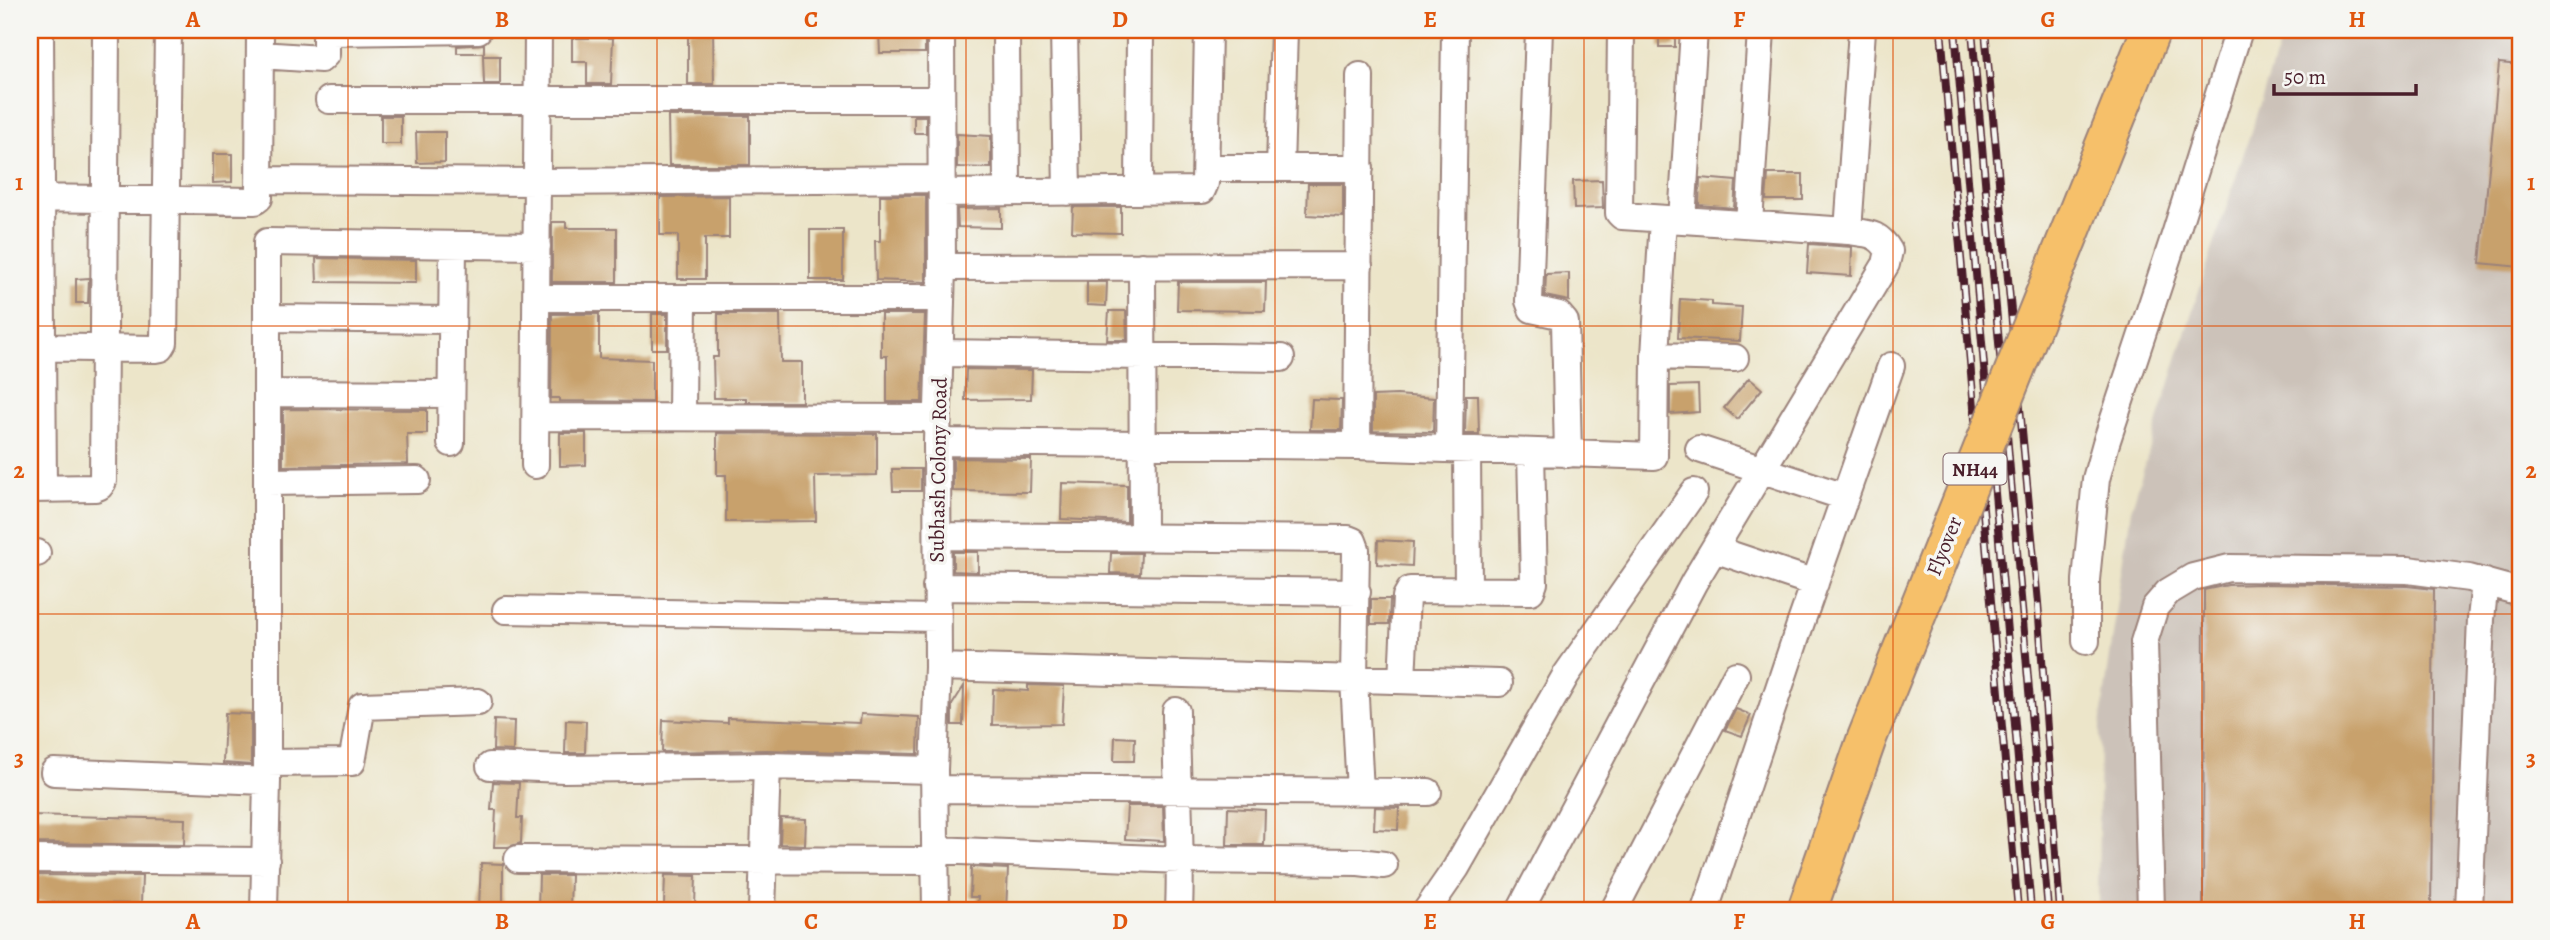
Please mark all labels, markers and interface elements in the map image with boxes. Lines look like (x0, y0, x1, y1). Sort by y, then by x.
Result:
text: A (185, 4, 201, 35)
text: B (495, 4, 509, 35)
text: C (804, 4, 818, 35)
text: D (1112, 4, 1128, 35)
text: E (1423, 4, 1437, 35)
text: F (1733, 4, 1746, 35)
text: G (2040, 4, 2056, 35)
text: H (2348, 4, 2366, 35)
scale bar (2274, 52, 2415, 96)
text: 50 m (2284, 63, 2326, 91)
text: 1 (15, 167, 23, 198)
text: 1 (2527, 167, 2535, 198)
street label: Subhash Colony Road (922, 377, 954, 563)
road number: NH44 (1944, 454, 2007, 484)
text: 2 (13, 455, 25, 486)
text: 2 (2525, 455, 2537, 486)
street label: Flyover (1920, 512, 1968, 580)
text: 3 (14, 743, 24, 774)
text: 3 (2526, 743, 2536, 774)
text: A (185, 906, 201, 937)
text: B (495, 906, 509, 937)
text: C (804, 906, 818, 937)
text: D (1112, 906, 1128, 937)
text: E (1423, 906, 1437, 937)
text: F (1733, 906, 1746, 937)
text: G (2040, 906, 2056, 937)
text: H (2348, 906, 2366, 937)

